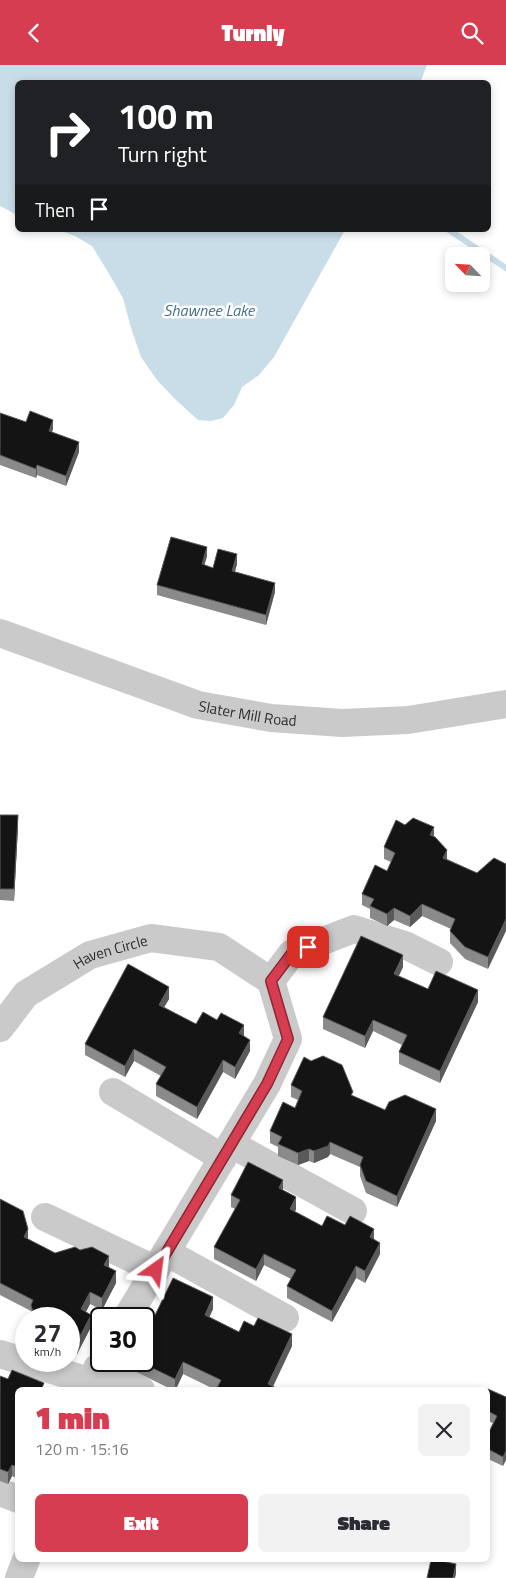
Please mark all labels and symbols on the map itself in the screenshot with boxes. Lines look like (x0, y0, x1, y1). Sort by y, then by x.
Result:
north arrow (445, 247, 490, 293)
water label: Shawnee Lake (164, 298, 256, 322)
street label: Slater Mill Road (197, 694, 297, 731)
pin (287, 926, 329, 968)
street label: Haven Circle (68, 928, 150, 975)
position arrow (129, 1243, 181, 1295)
speed limit sign: 30 (90, 1307, 155, 1372)

